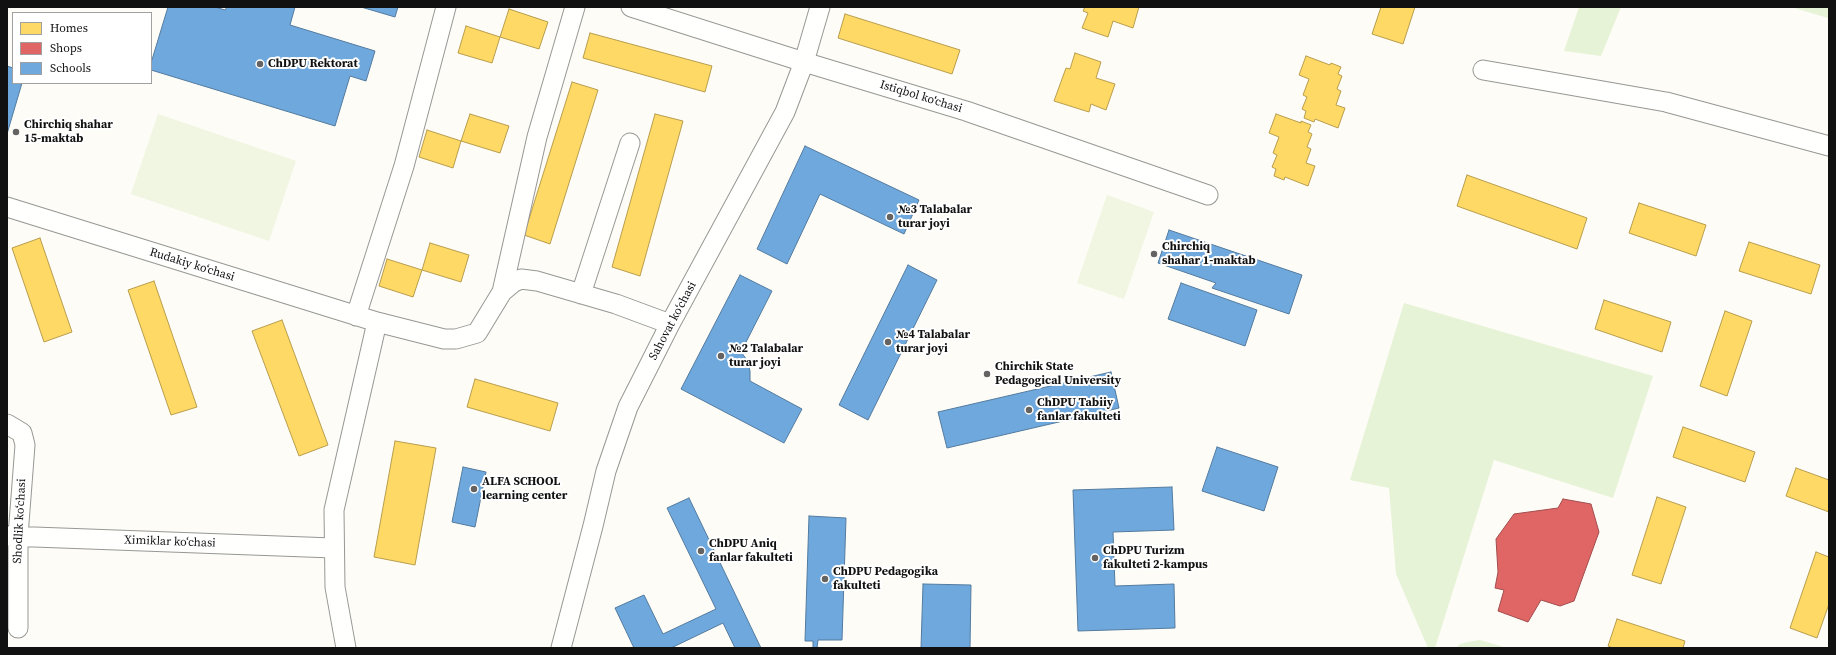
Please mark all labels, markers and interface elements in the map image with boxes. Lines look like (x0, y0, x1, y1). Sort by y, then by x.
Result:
legend (12, 12, 152, 84)
text: Homes (50, 20, 88, 36)
text: Shops (50, 40, 82, 56)
place label: ChDPU Rektorat (268, 57, 358, 71)
marker: ChDPU Rektorat (255, 59, 265, 69)
text: Schools (50, 60, 91, 76)
street label: Istiqbol ko‘chasi (878, 78, 964, 116)
place label: Chirchiq shahar 15-maktab (24, 118, 113, 146)
marker: Chirchiq shahar 15-maktab (11, 127, 21, 137)
place label: №3 Talabalar turar joyi (898, 203, 972, 231)
marker: №3 Talabalar turar joyi (885, 212, 895, 222)
place label: Chirchiq shahar 1-maktab (1162, 240, 1256, 268)
street label: Rudakiy ko‘chasi (148, 245, 236, 285)
marker: Chirchiq shahar 1-maktab (1149, 249, 1159, 259)
street label: Sahovat ko‘chasi (646, 279, 700, 363)
place label: №4 Talabalar turar joyi (896, 328, 970, 356)
marker: №4 Talabalar turar joyi (883, 337, 893, 347)
place label: №2 Talabalar turar joyi (729, 342, 803, 370)
marker: №2 Talabalar turar joyi (716, 351, 726, 361)
place label: Chirchik State Pedagogical University (995, 360, 1121, 388)
marker: Chirchik State Pedagogical University (982, 369, 992, 379)
place label: ChDPU Tabiiy fanlar fakulteti (1037, 396, 1121, 424)
marker: ChDPU Tabiiy fanlar fakulteti (1024, 405, 1034, 415)
place label: ALFA SCHOOL learning center (482, 475, 567, 503)
street label: Shodlik ko‘chasi (11, 478, 29, 564)
marker: ALFA SCHOOL learning center (469, 484, 479, 494)
street label: Ximiklar ko‘chasi (124, 533, 216, 551)
place label: ChDPU Aniq fanlar fakulteti (709, 537, 793, 565)
place label: ChDPU Turizm fakulteti 2-kampus (1103, 544, 1208, 572)
marker: ChDPU Aniq fanlar fakulteti (696, 546, 706, 556)
marker: ChDPU Turizm fakulteti 2-kampus (1090, 553, 1100, 563)
place label: ChDPU Pedagogika fakulteti (833, 565, 938, 593)
marker: ChDPU Pedagogika fakulteti (820, 574, 830, 584)

